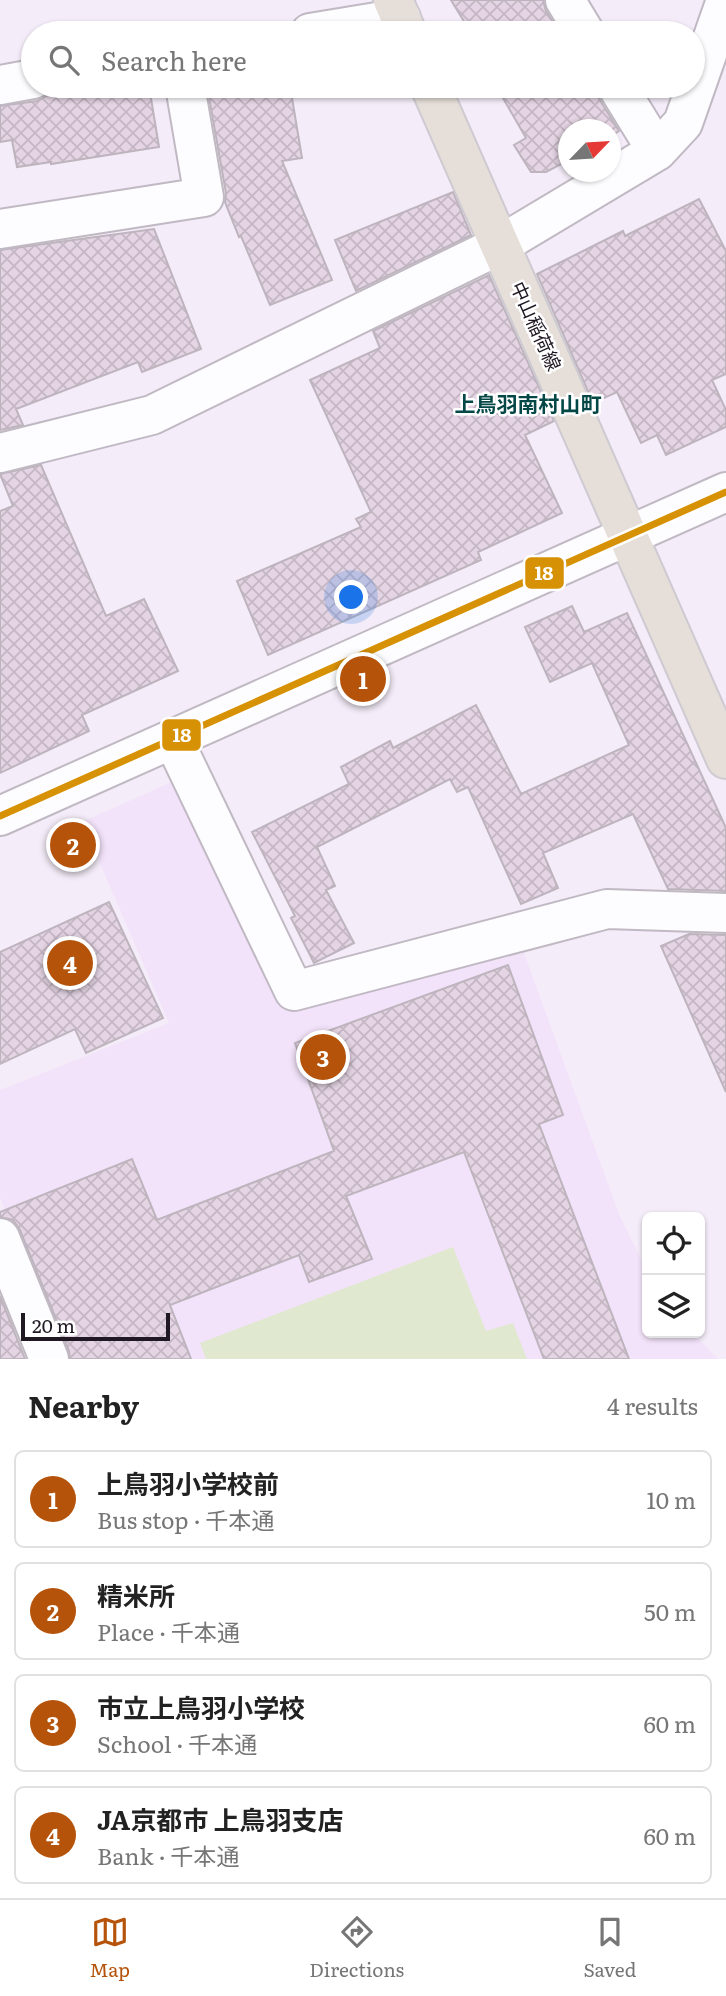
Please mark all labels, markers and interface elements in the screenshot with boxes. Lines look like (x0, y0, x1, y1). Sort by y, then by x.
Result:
search box (21, 21, 705, 98)
text: Search here (101, 40, 247, 79)
icon: search (45, 41, 83, 79)
north arrow (558, 119, 621, 182)
street label: 中山稲荷線 (505, 276, 569, 375)
district label: 上鳥羽南村山町 (455, 387, 602, 418)
line badge: 18 (524, 556, 565, 590)
text: 18 (534, 558, 554, 586)
your location (334, 580, 368, 614)
pin: 1 (340, 653, 386, 705)
line badge: 18 (161, 718, 202, 752)
text: 18 (172, 720, 192, 748)
pin: 2 (50, 819, 96, 871)
pin: 4 (47, 937, 93, 989)
pin: 3 (300, 1031, 346, 1083)
map controls (642, 1212, 705, 1338)
button: locate (642, 1212, 705, 1275)
button: layers (642, 1275, 705, 1338)
scale bar (21, 1310, 170, 1342)
text: 20 m (32, 1311, 75, 1339)
text: Nearby (28, 1383, 139, 1427)
text: 4 results (607, 1388, 698, 1422)
text: 上鳥羽小学校前 (97, 1463, 279, 1502)
text: 1 (48, 1482, 58, 1516)
text: 10 m (646, 1482, 696, 1516)
text: Bus stop · 千本通 (97, 1502, 274, 1536)
text: 精米所 (97, 1575, 175, 1614)
text: 2 (47, 1594, 59, 1628)
text: 50 m (644, 1594, 696, 1628)
text: Place · 千本通 (97, 1614, 240, 1648)
text: 市立上鳥羽小学校 (97, 1687, 305, 1726)
text: 3 (47, 1706, 59, 1740)
text: 60 m (643, 1706, 696, 1740)
text: School · 千本通 (97, 1726, 257, 1760)
text: JA京都市 上鳥羽支店 (97, 1799, 343, 1838)
text: 4 (46, 1818, 60, 1852)
text: 60 m (643, 1818, 696, 1852)
text: Bank · 千本通 (97, 1838, 239, 1872)
tab: Map (90, 1913, 130, 1983)
tab: Directions (309, 1913, 404, 1983)
tab: Saved (583, 1913, 636, 1983)

